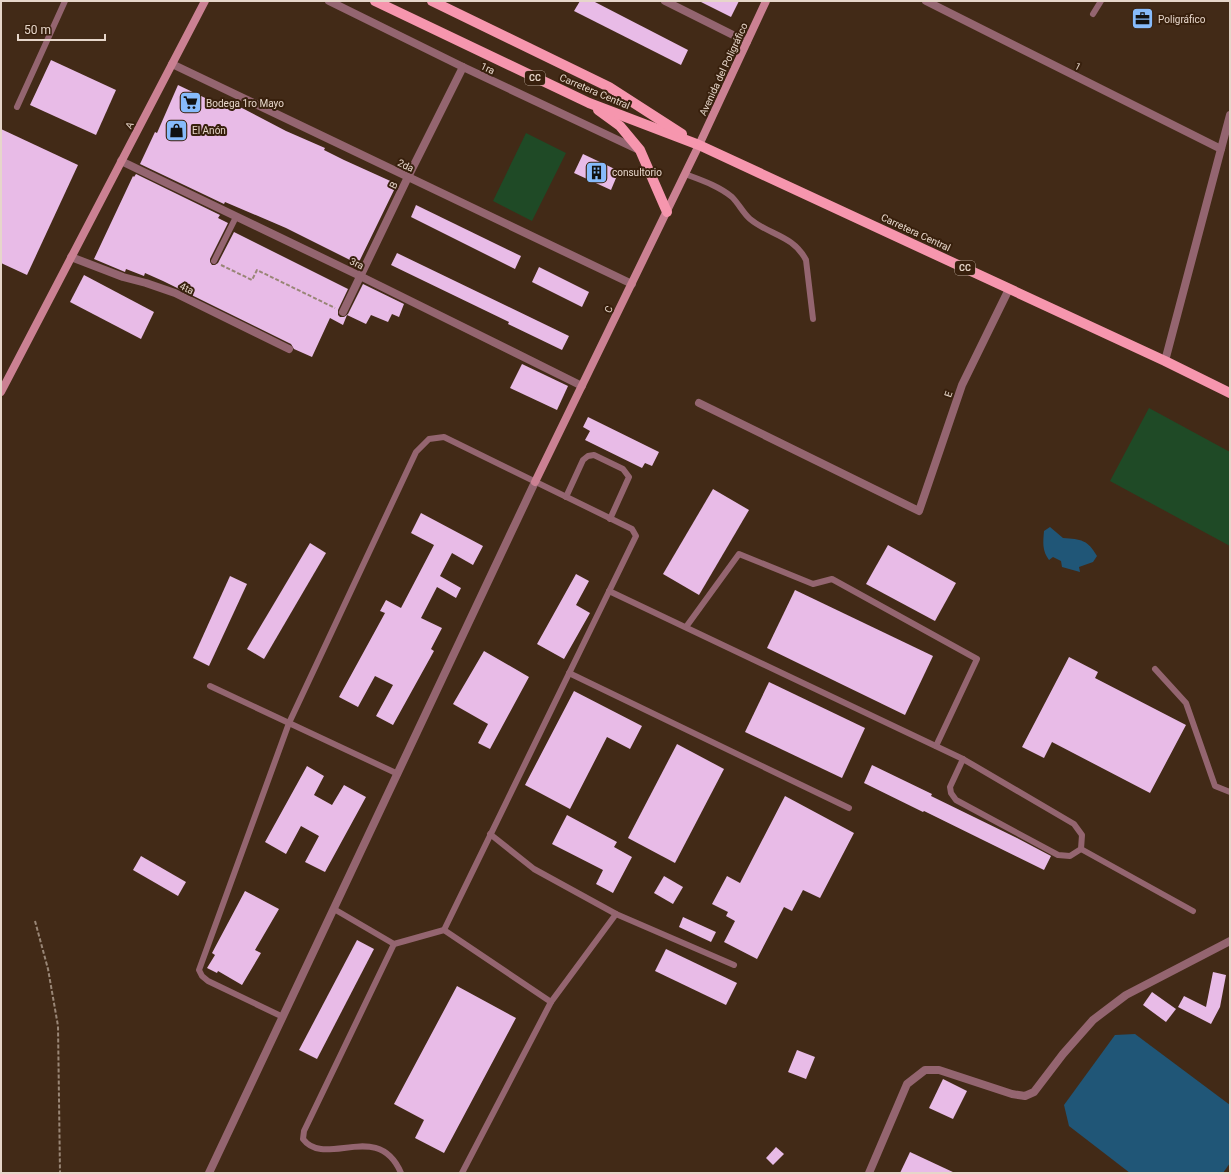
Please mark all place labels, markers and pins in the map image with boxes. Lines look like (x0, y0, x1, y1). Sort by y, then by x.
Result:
office icon: Poligráfico (1130, 6, 1156, 32)
place label: Poligráfico (1158, 14, 1206, 25)
supermarket icon: Bodega 1ro Mayo (177, 90, 203, 116)
place label: Bodega 1ro Mayo (206, 98, 284, 109)
shop icon: El Anón (163, 117, 189, 143)
place label: El Anón (192, 125, 226, 136)
building icon: consultorio (584, 159, 610, 185)
place label: consultorio (612, 167, 662, 178)

